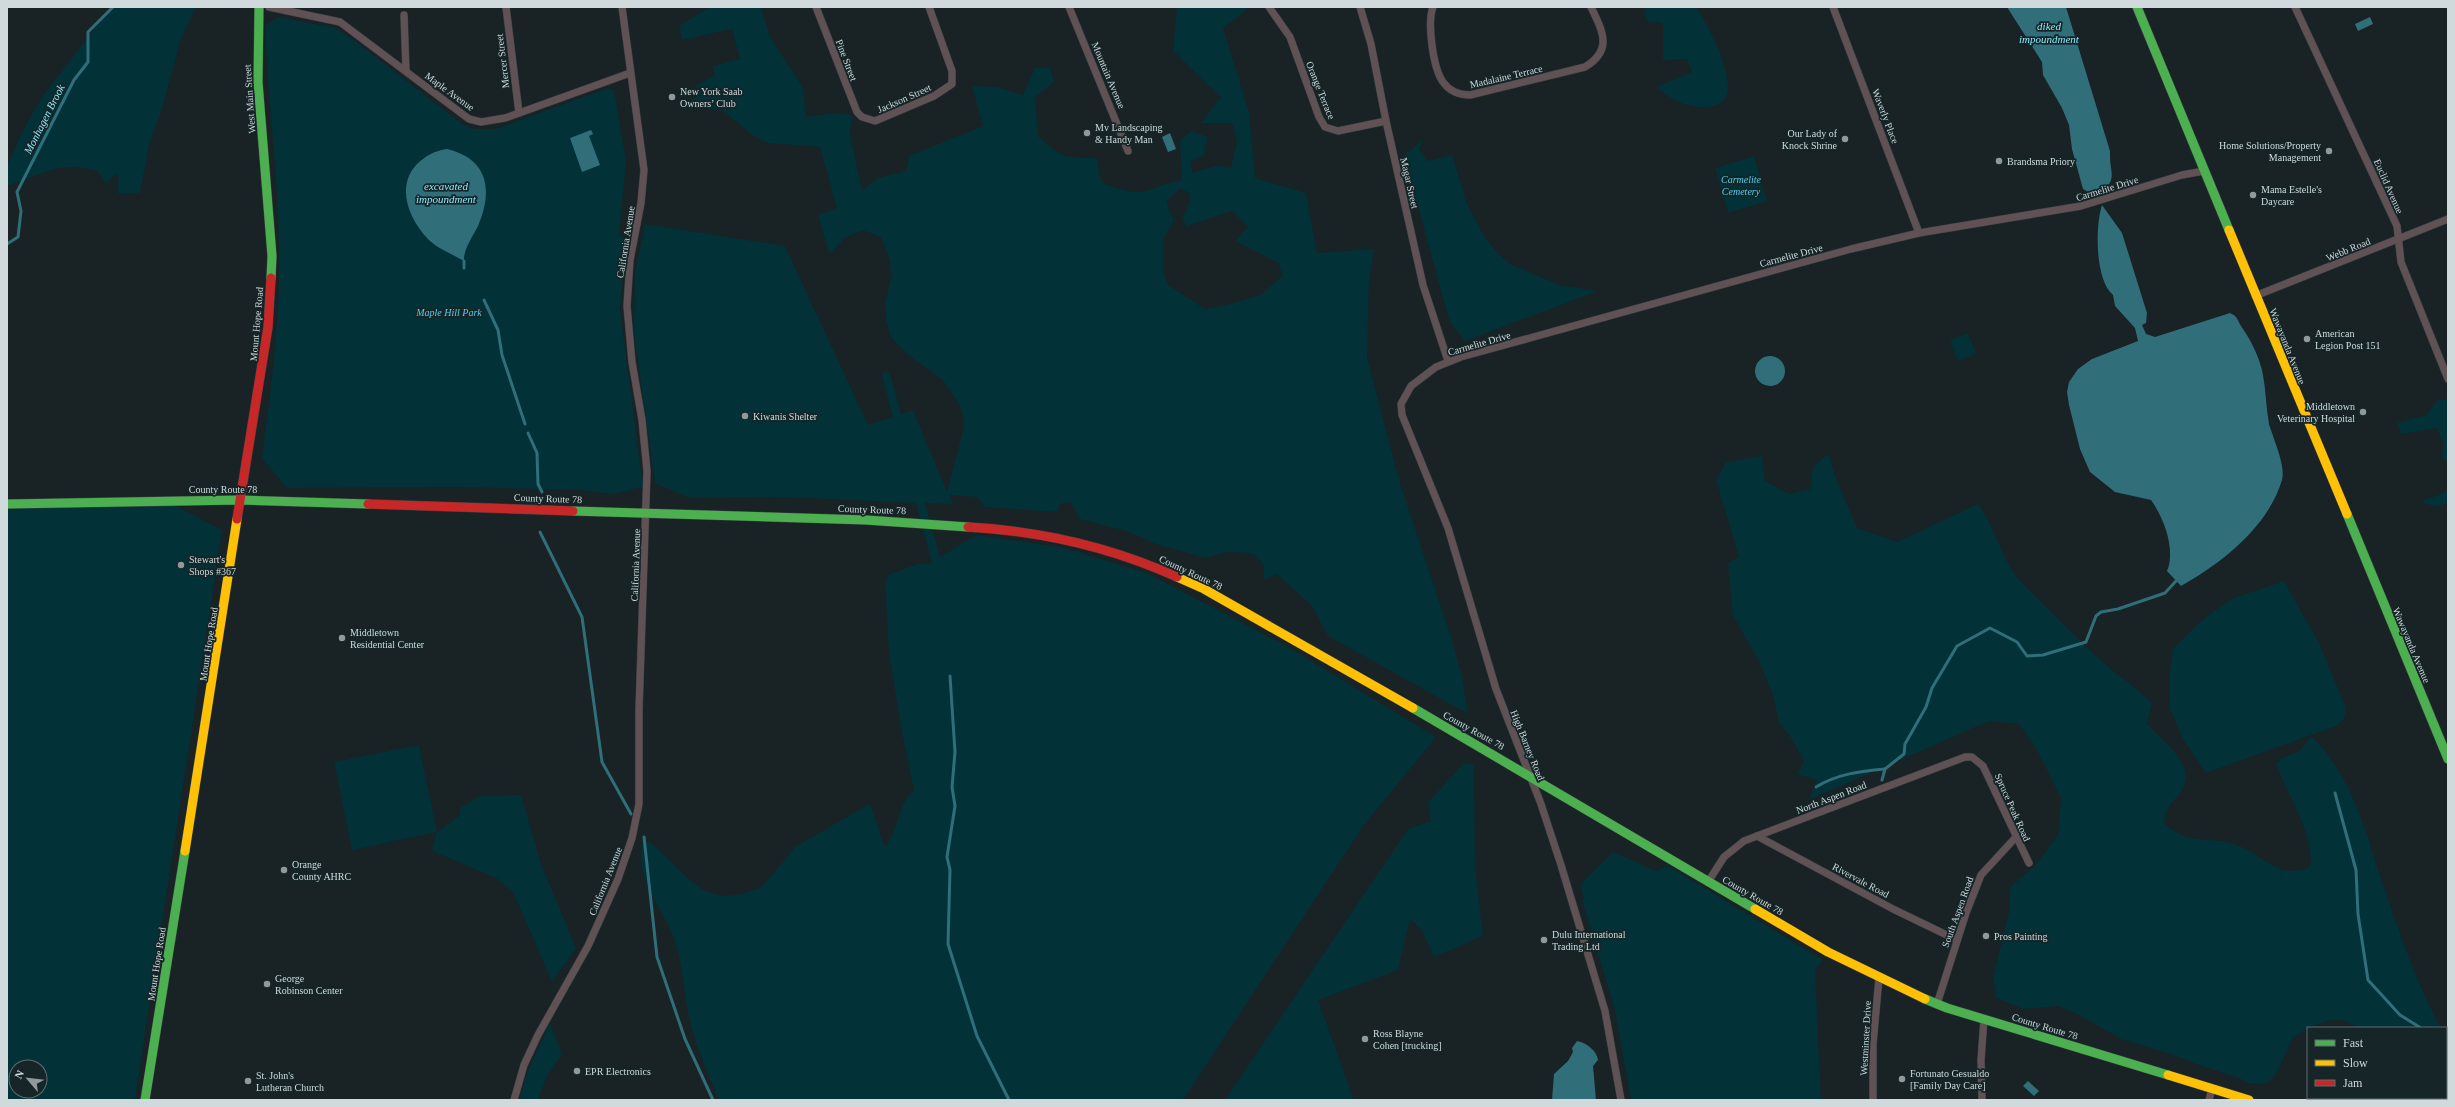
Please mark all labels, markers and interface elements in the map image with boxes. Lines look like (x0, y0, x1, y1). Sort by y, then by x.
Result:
water label: diked impoundment (2019, 20, 2080, 45)
street label: Mercer Street (494, 33, 511, 89)
street label: Pine Street (834, 38, 860, 83)
street label: Mountain Avenue (1090, 40, 1128, 111)
street label: Orange Terrace (1304, 60, 1337, 121)
street label: Madalaine Terrace (1469, 63, 1544, 90)
street label: West Main Street (242, 64, 257, 134)
street label: Maple Avenue (423, 70, 477, 113)
water label: Monhagen Brook (21, 81, 67, 157)
street label: Jackson Street (876, 82, 933, 115)
place label: New York Saab Owners’ Club (680, 86, 743, 109)
street label: Waverly Place (1870, 87, 1901, 146)
marker: New York Saab Owners’ Club (667, 92, 677, 102)
place label: Mv Landscaping & Handy Man (1095, 122, 1163, 145)
marker: Mv Landscaping & Handy Man (1082, 128, 1092, 138)
place label: Our Lady of Knock Shrine (1782, 128, 1838, 151)
marker: Our Lady of Knock Shrine (1840, 134, 1850, 144)
place label: Home Solutions/Property Management (2219, 140, 2321, 163)
marker: Home Solutions/Property Management (2324, 146, 2334, 156)
marker: Brandsma Priory (1994, 156, 2004, 166)
place label: Brandsma Priory (2007, 156, 2075, 167)
street label: Magar Street (1398, 157, 1421, 210)
street label: Euclid Avenue (2372, 157, 2406, 216)
park label: Carmelite Cemetery (1721, 174, 1762, 197)
street label: Carmelite Drive (2075, 174, 2140, 203)
water label: excavated impoundment (416, 180, 477, 205)
place label: Mama Estelle's Daycare (2261, 184, 2322, 207)
marker: Mama Estelle's Daycare (2248, 190, 2258, 200)
street label: California Avenue (614, 205, 637, 279)
street label: Webb Road (2324, 236, 2372, 263)
street label: Carmelite Drive (1758, 242, 1824, 269)
street label: Mount Hope Road (248, 286, 265, 362)
park label: Maple Hill Park (415, 307, 482, 318)
street label: Wawayanda Avenue (2267, 307, 2308, 386)
place label: American Legion Post 151 (2315, 328, 2381, 351)
street label: Carmelite Drive (1447, 329, 1512, 358)
marker: American Legion Post 151 (2302, 334, 2312, 344)
place label: Middletown Veterinary Hospital (2277, 401, 2355, 424)
marker: Middletown Veterinary Hospital (2358, 407, 2368, 417)
marker: Kiwanis Shelter (740, 411, 750, 421)
place label: Kiwanis Shelter (753, 411, 818, 422)
street label: County Route 78 (189, 484, 257, 495)
street label: County Route 78 (514, 492, 582, 505)
street label: County Route 78 (838, 503, 906, 516)
street label: California Avenue (629, 528, 642, 602)
street label: County Route 78 (1157, 553, 1224, 592)
place label: Stewart's Shops #367 (189, 554, 236, 577)
marker: Stewart's Shops #367 (176, 560, 186, 570)
street label: Mount Hope Road (197, 606, 220, 682)
street label: Wawayanda Avenue (2391, 606, 2433, 685)
place label: Middletown Residential Center (350, 627, 425, 650)
marker: Middletown Residential Center (337, 633, 347, 643)
street label: High Barney Road (1508, 708, 1547, 782)
street label: County Route 78 (1441, 709, 1506, 752)
street label: Spruce Peak Road (1993, 771, 2032, 843)
street label: North Aspen Road (1794, 779, 1868, 816)
street label: California Avenue (587, 845, 624, 917)
place label: Orange County AHRC (292, 859, 352, 882)
street label: Rivervale Road (1831, 861, 1891, 900)
marker: Orange County AHRC (279, 865, 289, 875)
street label: County Route 78 (1720, 874, 1785, 917)
street label: South Aspen Road (1940, 875, 1975, 949)
street label: Mount Hope Road (145, 926, 168, 1002)
place label: Dulu International Trading Ltd (1552, 929, 1626, 952)
marker: Pros Painting (1981, 931, 1991, 941)
place label: Pros Painting (1994, 931, 2048, 942)
marker: Dulu International Trading Ltd (1539, 935, 1549, 945)
place label: George Robinson Center (275, 973, 343, 996)
marker: George Robinson Center (262, 979, 272, 989)
street label: Westminster Drive (1858, 1000, 1873, 1076)
street label: County Route 78 (2011, 1011, 2079, 1042)
legend (2307, 1027, 2447, 1099)
place label: Ross Blayne Cohen [trucking] (1373, 1028, 1442, 1051)
marker: Ross Blayne Cohen [trucking] (1360, 1034, 1370, 1044)
text: Fast (2343, 1036, 2364, 1050)
text: Slow (2343, 1056, 2368, 1070)
north arrow (8, 1059, 48, 1099)
marker: EPR Electronics (572, 1066, 582, 1076)
place label: EPR Electronics (585, 1066, 651, 1077)
text: N (12, 1068, 26, 1081)
place label: Fortunato Gesualdo [Family Day Care] (1910, 1068, 1989, 1091)
place label: St. John's Lutheran Church (256, 1070, 324, 1093)
marker: Fortunato Gesualdo [Family Day Care] (1897, 1074, 1907, 1084)
marker: St. John's Lutheran Church (243, 1076, 253, 1086)
text: Jam (2343, 1076, 2363, 1090)

